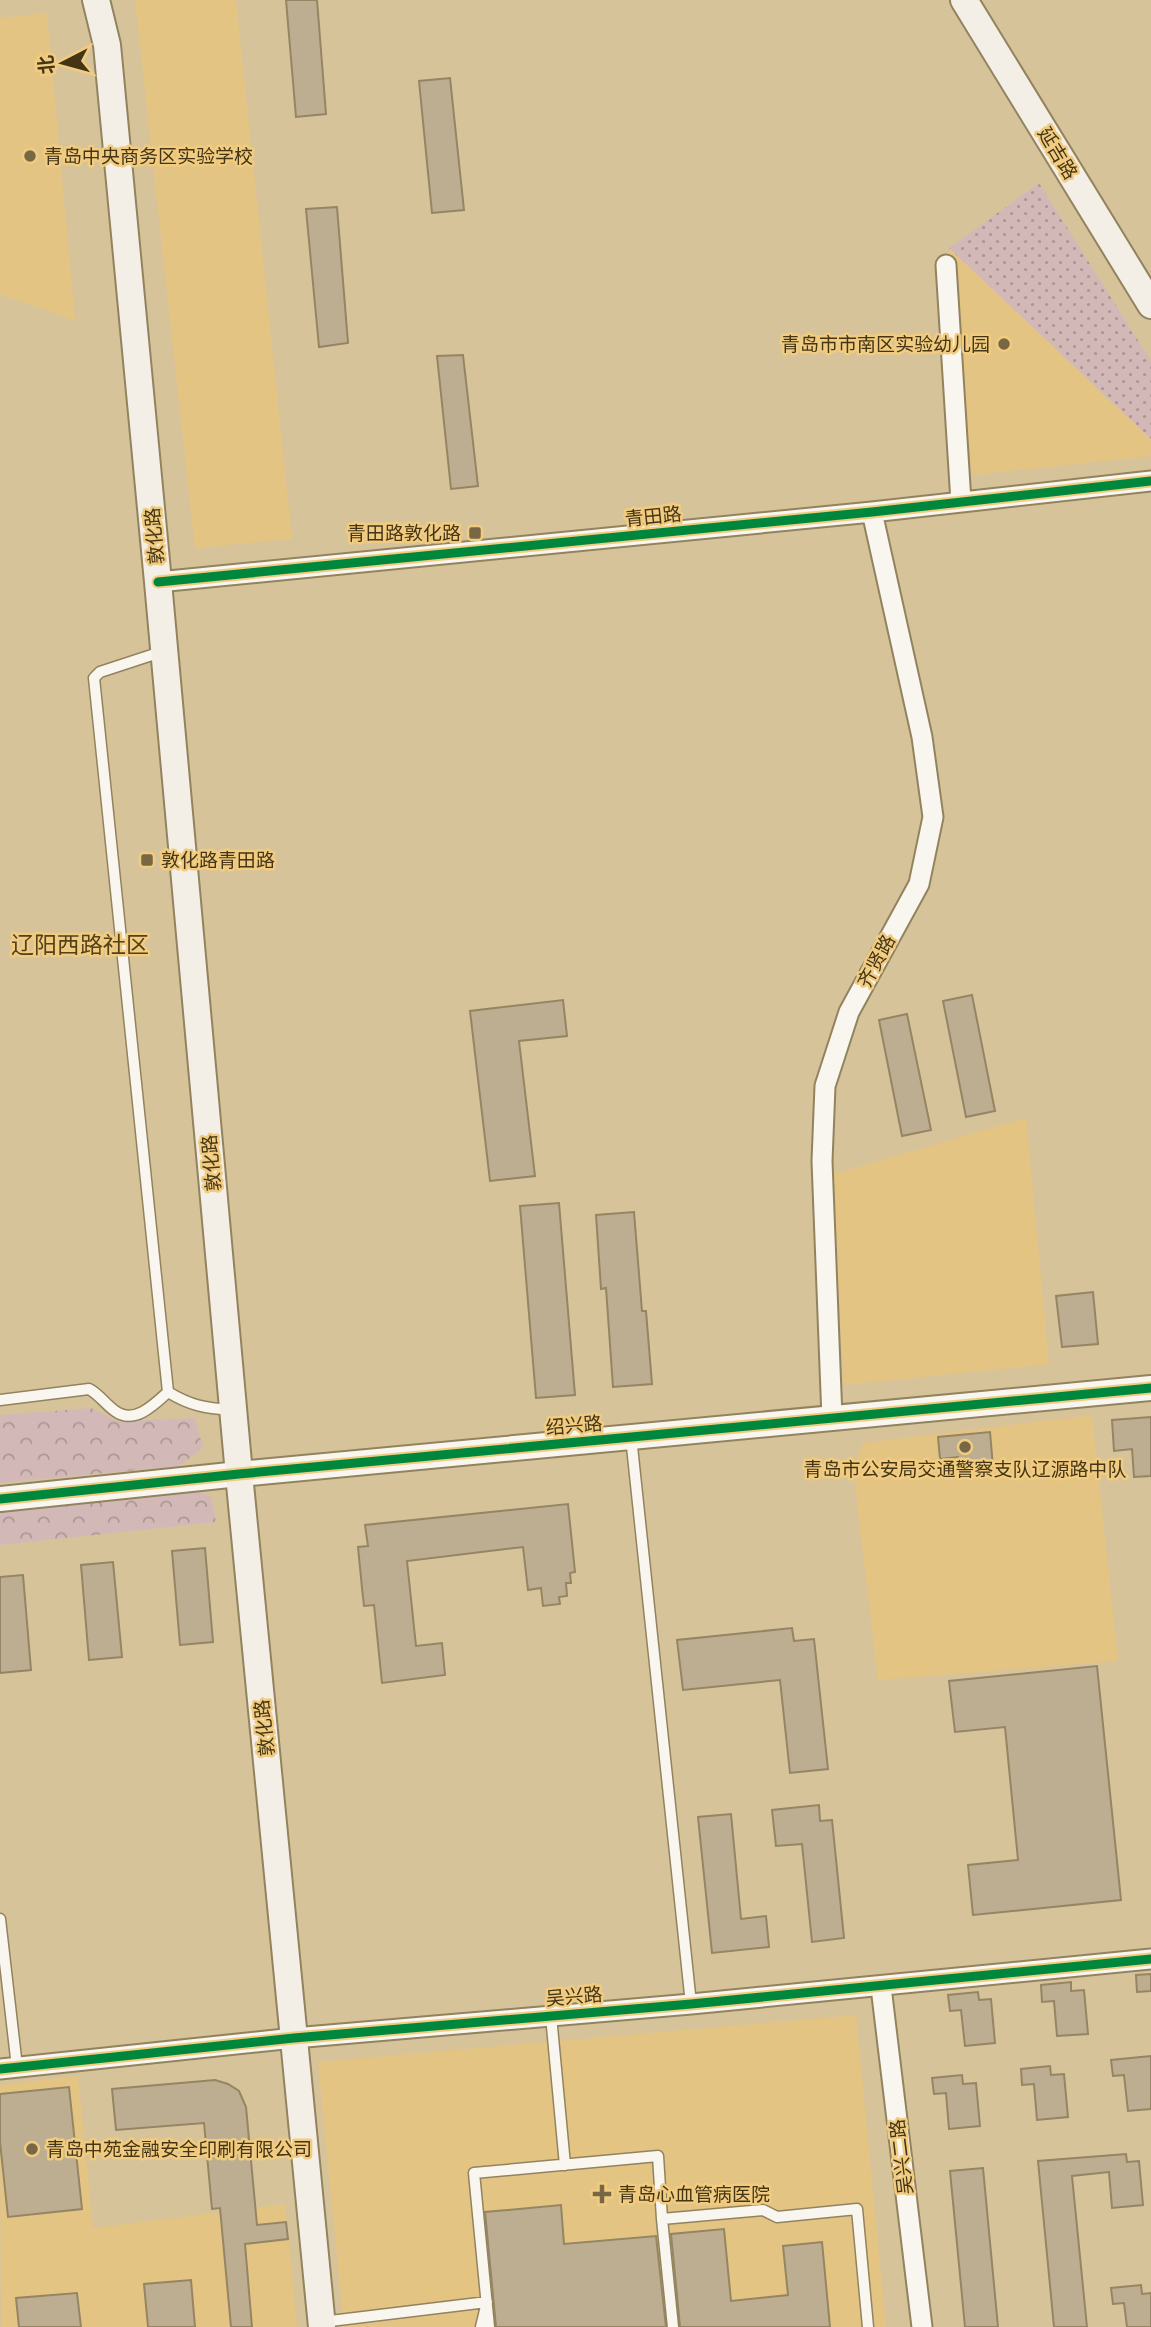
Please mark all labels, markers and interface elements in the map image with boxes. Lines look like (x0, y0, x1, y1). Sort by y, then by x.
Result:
north arrow (28, 28, 98, 98)
text: 北 (35, 54, 61, 75)
street label: 延吉路 (1031, 123, 1081, 185)
place label: 青岛中央商务区实验学校 (44, 146, 253, 170)
marker: 青岛中央商务区实验学校 (22, 148, 38, 164)
place label: 青岛市市南区实验幼儿园 (781, 334, 990, 358)
marker: 青岛市市南区实验幼儿园 (996, 336, 1012, 352)
street label: 青田路 (624, 503, 683, 533)
street label: 敦化路 (142, 506, 170, 565)
place label: 青田路敦化路 (347, 523, 461, 547)
marker: 青田路敦化路 (467, 525, 483, 541)
place label: 敦化路青田路 (161, 850, 275, 874)
marker: 敦化路青田路 (139, 852, 155, 868)
street label: 齐贤路 (854, 931, 902, 993)
district label: 辽阳西路社区 (11, 933, 149, 962)
street label: 敦化路 (199, 1133, 227, 1192)
street label: 绍兴路 (545, 1413, 604, 1441)
marker: 青岛市公安局交通警察支队辽源路中队 (957, 1439, 973, 1455)
place label: 青岛市公安局交通警察支队辽源路中队 (803, 1459, 1127, 1483)
street label: 敦化路 (251, 1698, 281, 1757)
street label: 吴兴路 (545, 1984, 604, 2012)
street label: 吴兴二路 (886, 2118, 920, 2196)
place label: 青岛中苑金融安全印刷有限公司 (46, 2139, 312, 2163)
marker: 青岛中苑金融安全印刷有限公司 (24, 2141, 40, 2157)
marker: 青岛心血管病医院 (592, 2184, 612, 2204)
place label: 青岛心血管病医院 (618, 2184, 770, 2208)

